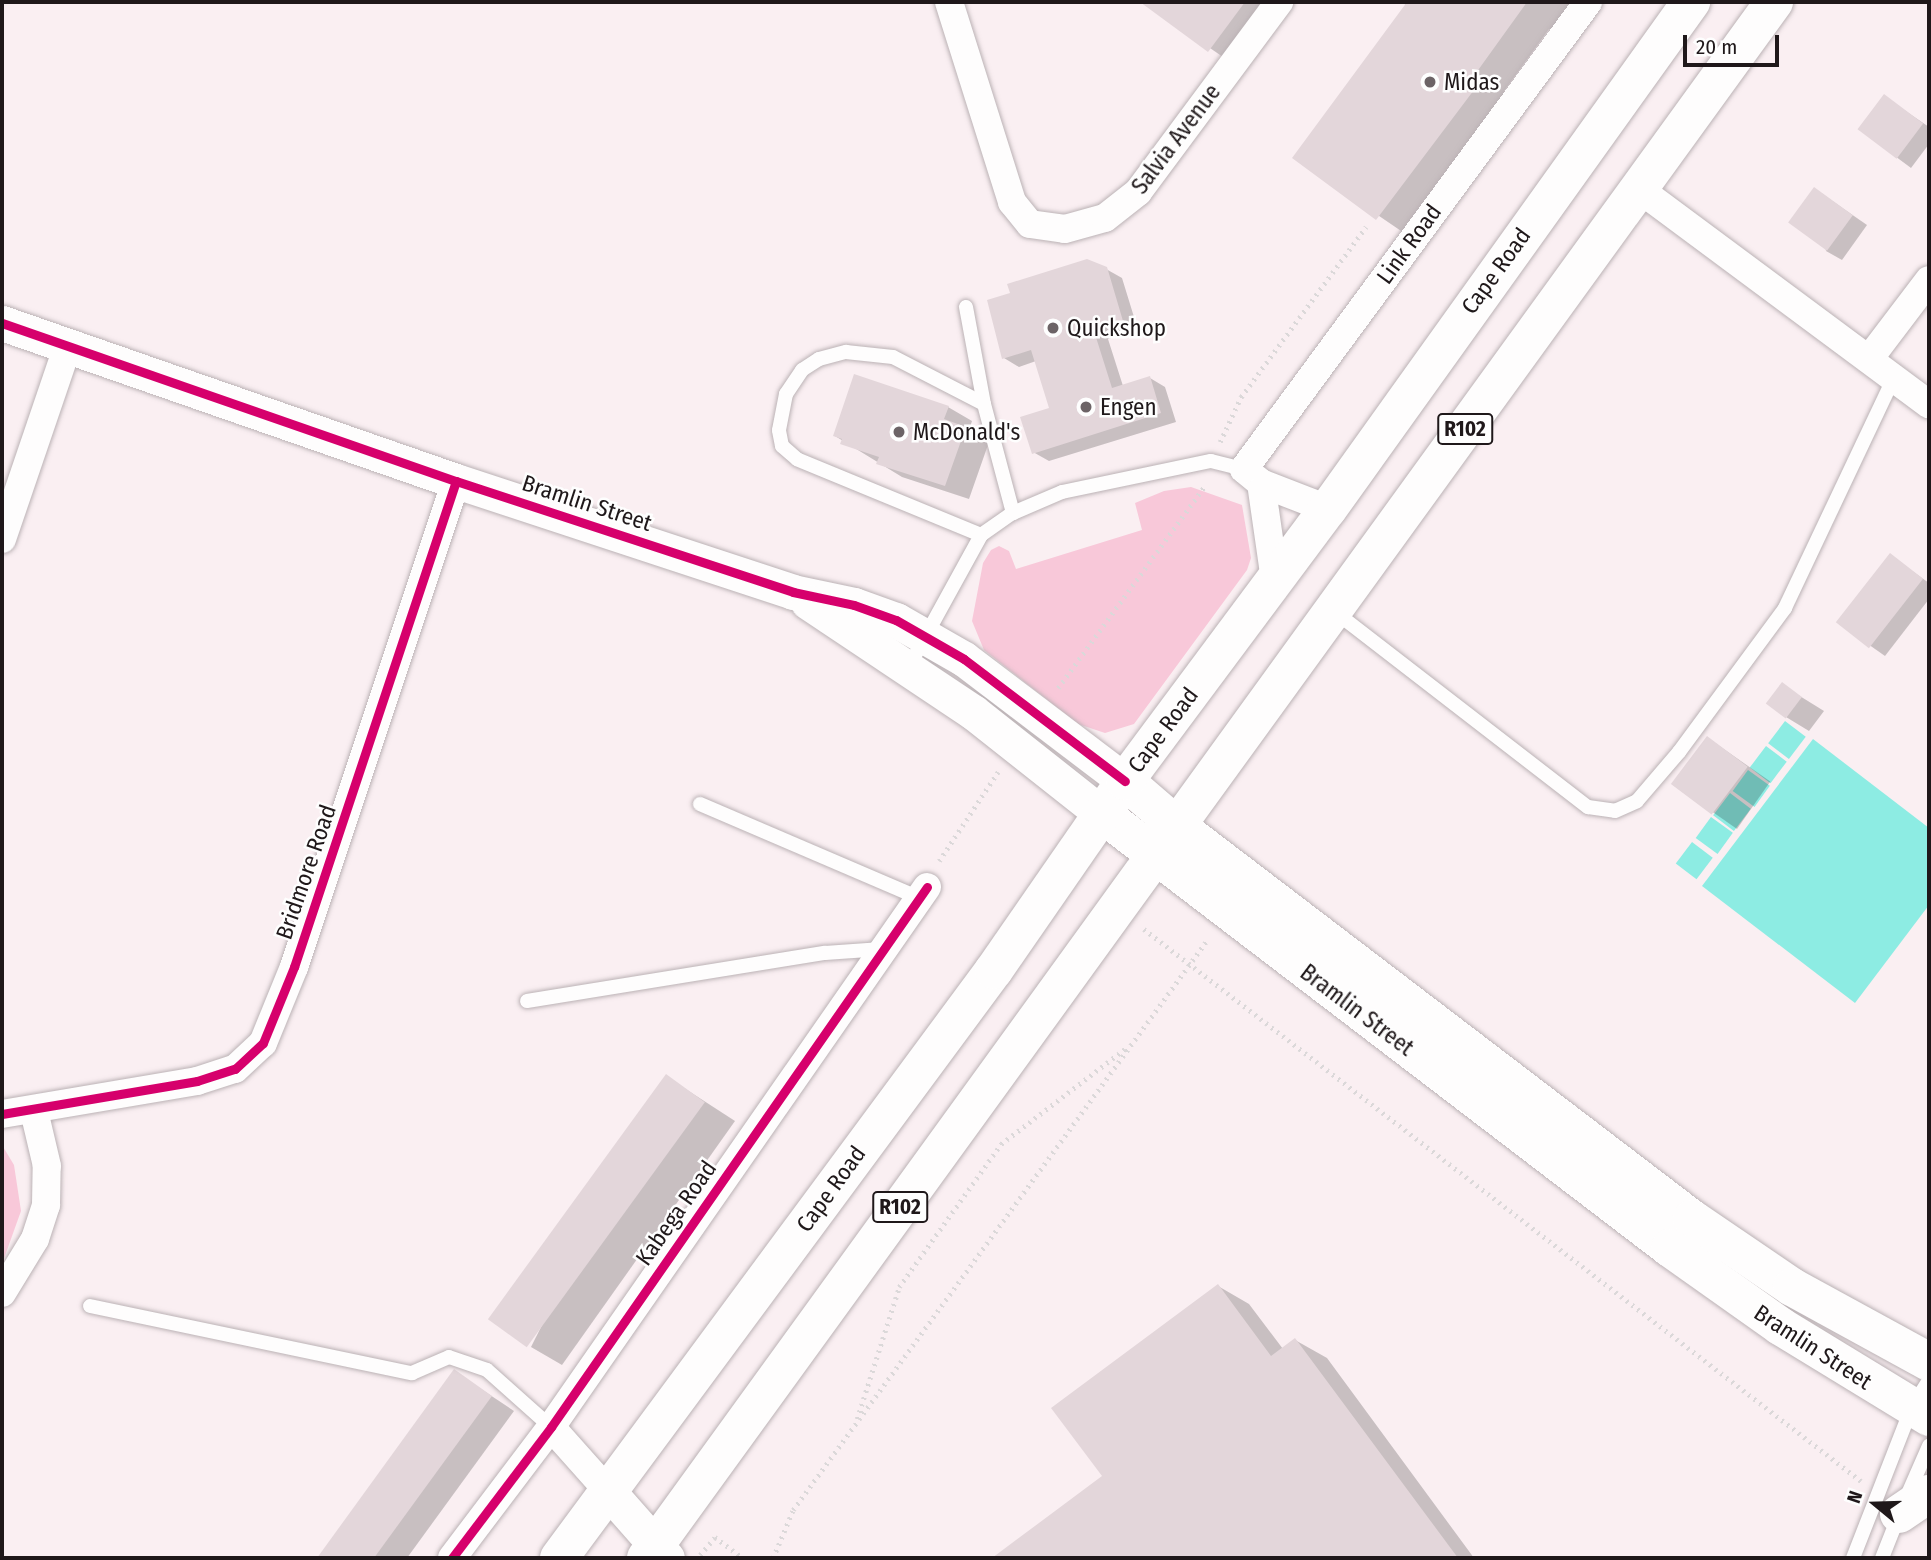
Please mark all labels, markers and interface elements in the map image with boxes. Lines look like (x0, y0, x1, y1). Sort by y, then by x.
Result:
scale bar (1686, 21, 1782, 65)
text: 20 m (1696, 34, 1737, 60)
place label: Midas (1444, 68, 1499, 96)
marker: Midas (1422, 74, 1438, 90)
street label: Salvia Avenue (1126, 79, 1226, 199)
street label: Link Road (1371, 199, 1447, 289)
street label: Cape Road (1456, 223, 1536, 319)
place label: Quickshop (1067, 314, 1166, 342)
marker: Quickshop (1045, 320, 1061, 336)
place label: Engen (1100, 393, 1157, 421)
marker: Engen (1078, 399, 1094, 415)
road number: R102 (1437, 412, 1493, 446)
place label: McDonald's (913, 418, 1020, 446)
marker: McDonald's (891, 424, 907, 440)
street label: Bramlin Street (519, 469, 655, 537)
street label: Cape Road (1122, 682, 1204, 778)
street label: Bridmore Road (270, 801, 342, 943)
street label: Bramlin Street (1295, 958, 1419, 1062)
street label: Cape Road (791, 1141, 871, 1237)
street label: Kabega Road (630, 1155, 722, 1271)
road number: R102 (872, 1190, 928, 1224)
street label: Bramlin Street (1749, 1299, 1877, 1395)
north arrow (1840, 1469, 1910, 1539)
text: N (1842, 1488, 1867, 1506)

